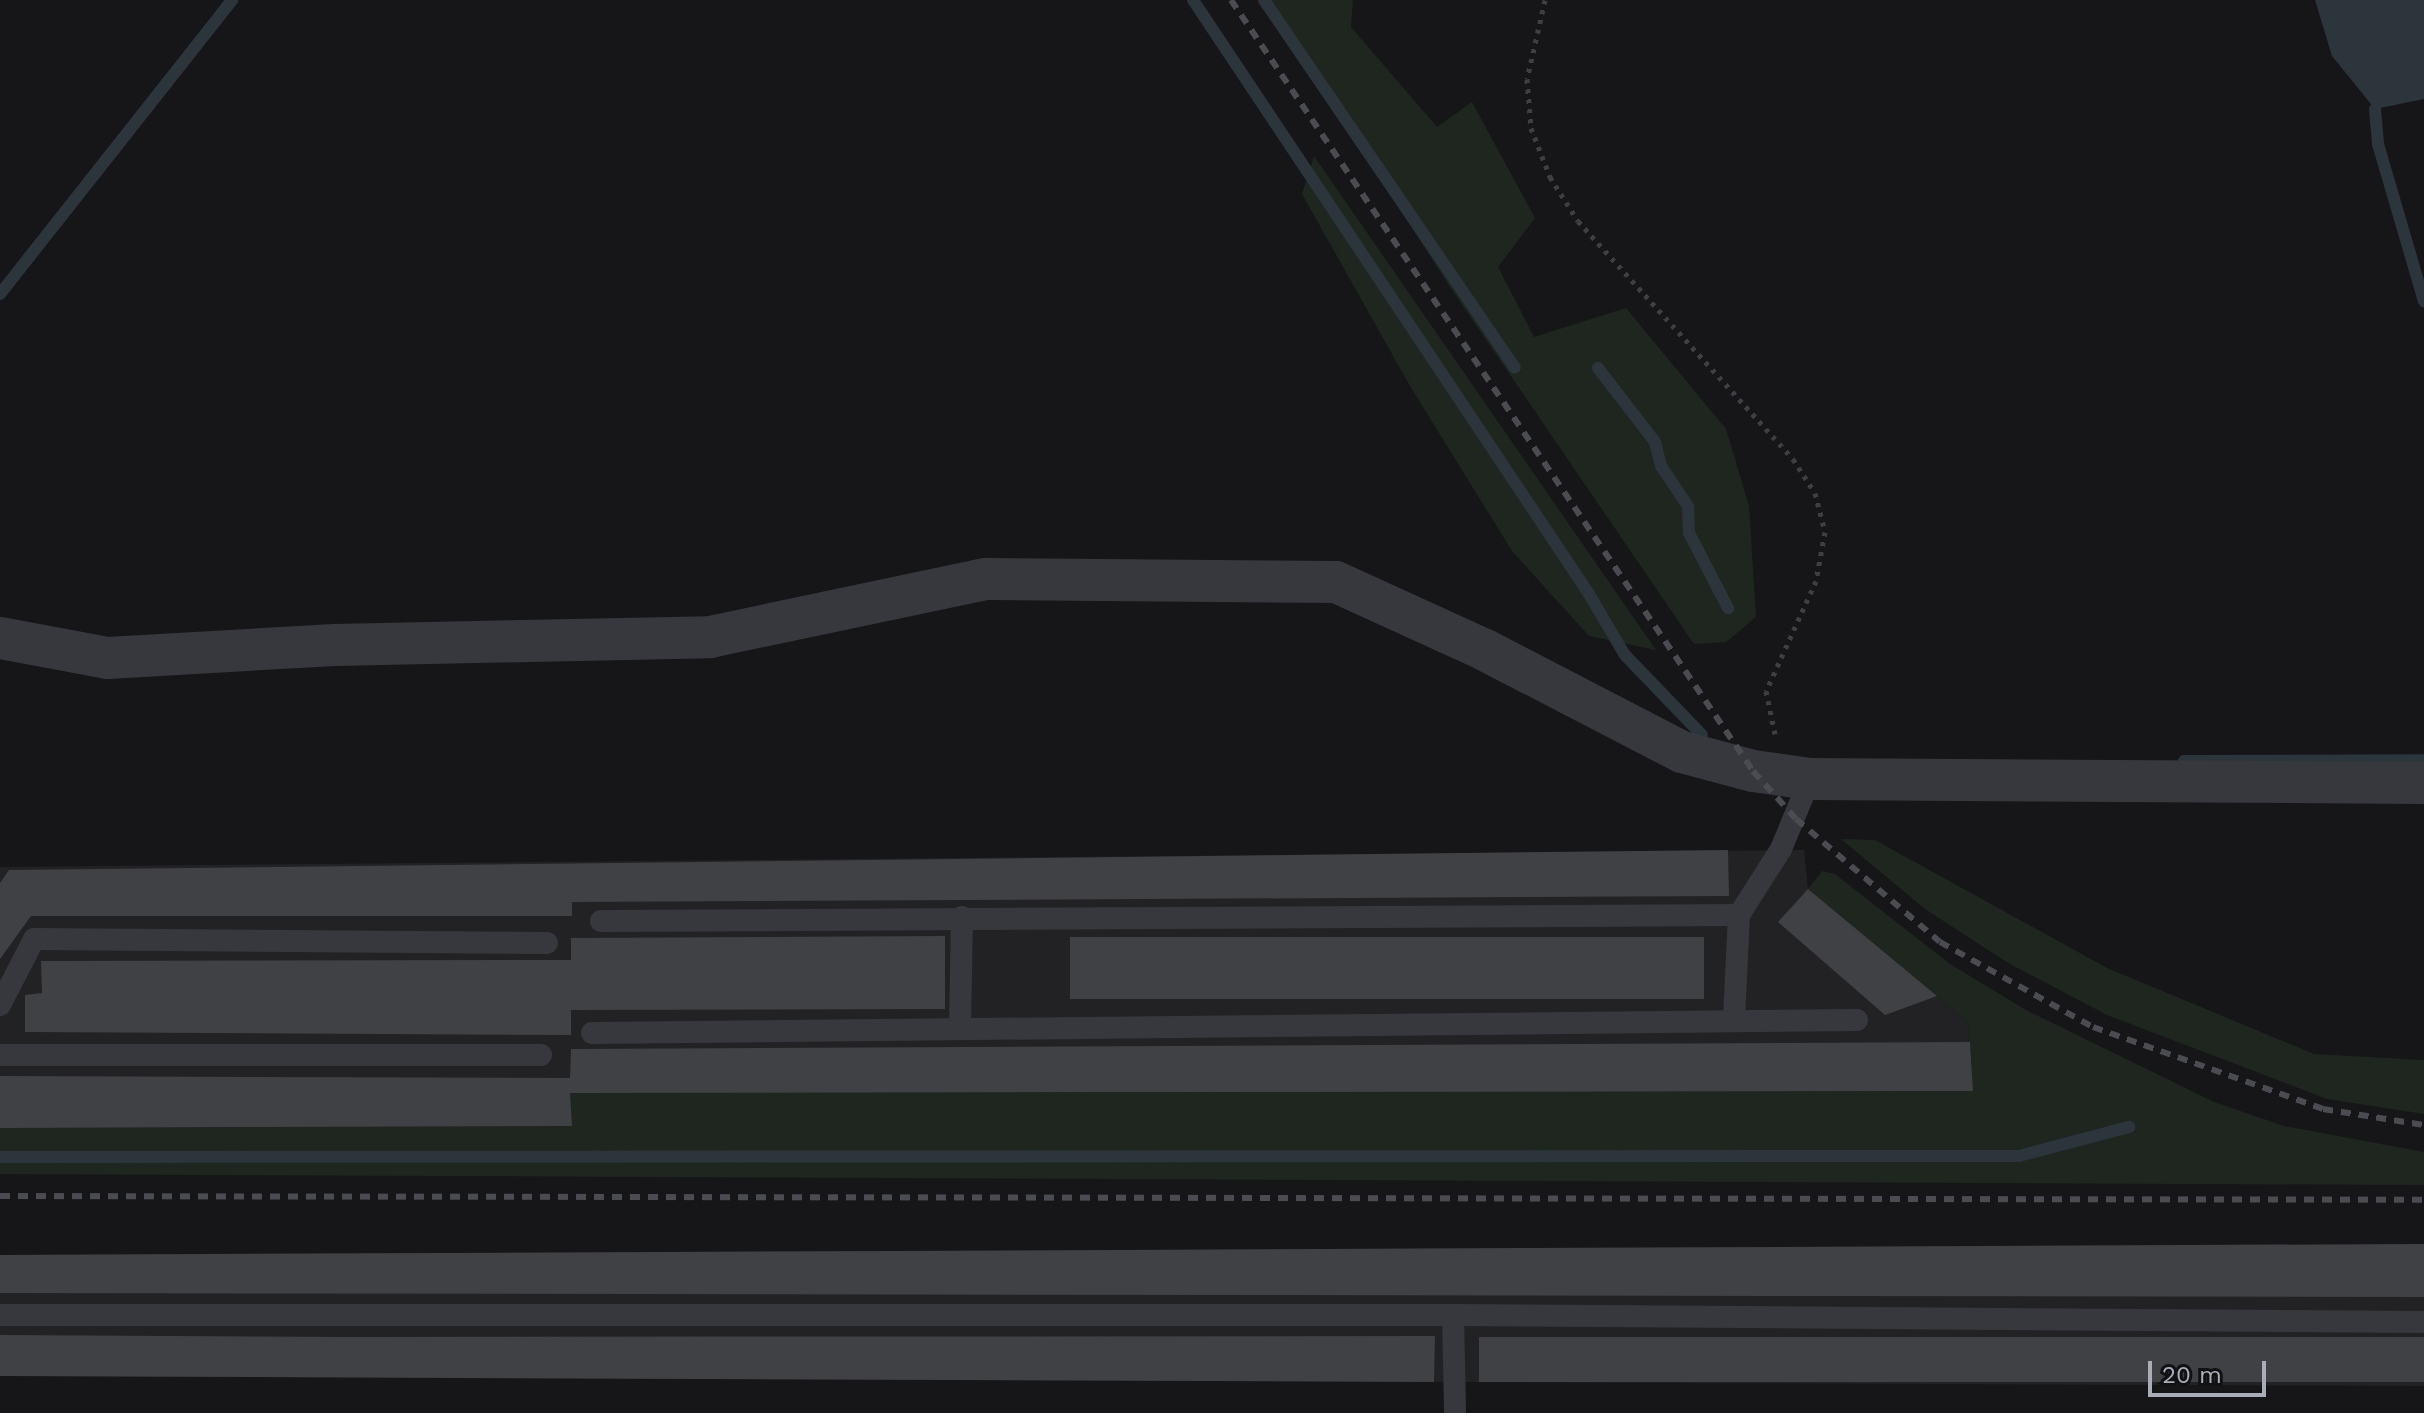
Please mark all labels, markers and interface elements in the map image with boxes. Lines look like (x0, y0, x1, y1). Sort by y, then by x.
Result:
scale bar (2152, 1345, 2270, 1395)
text: 20 m (2162, 1361, 2222, 1389)

